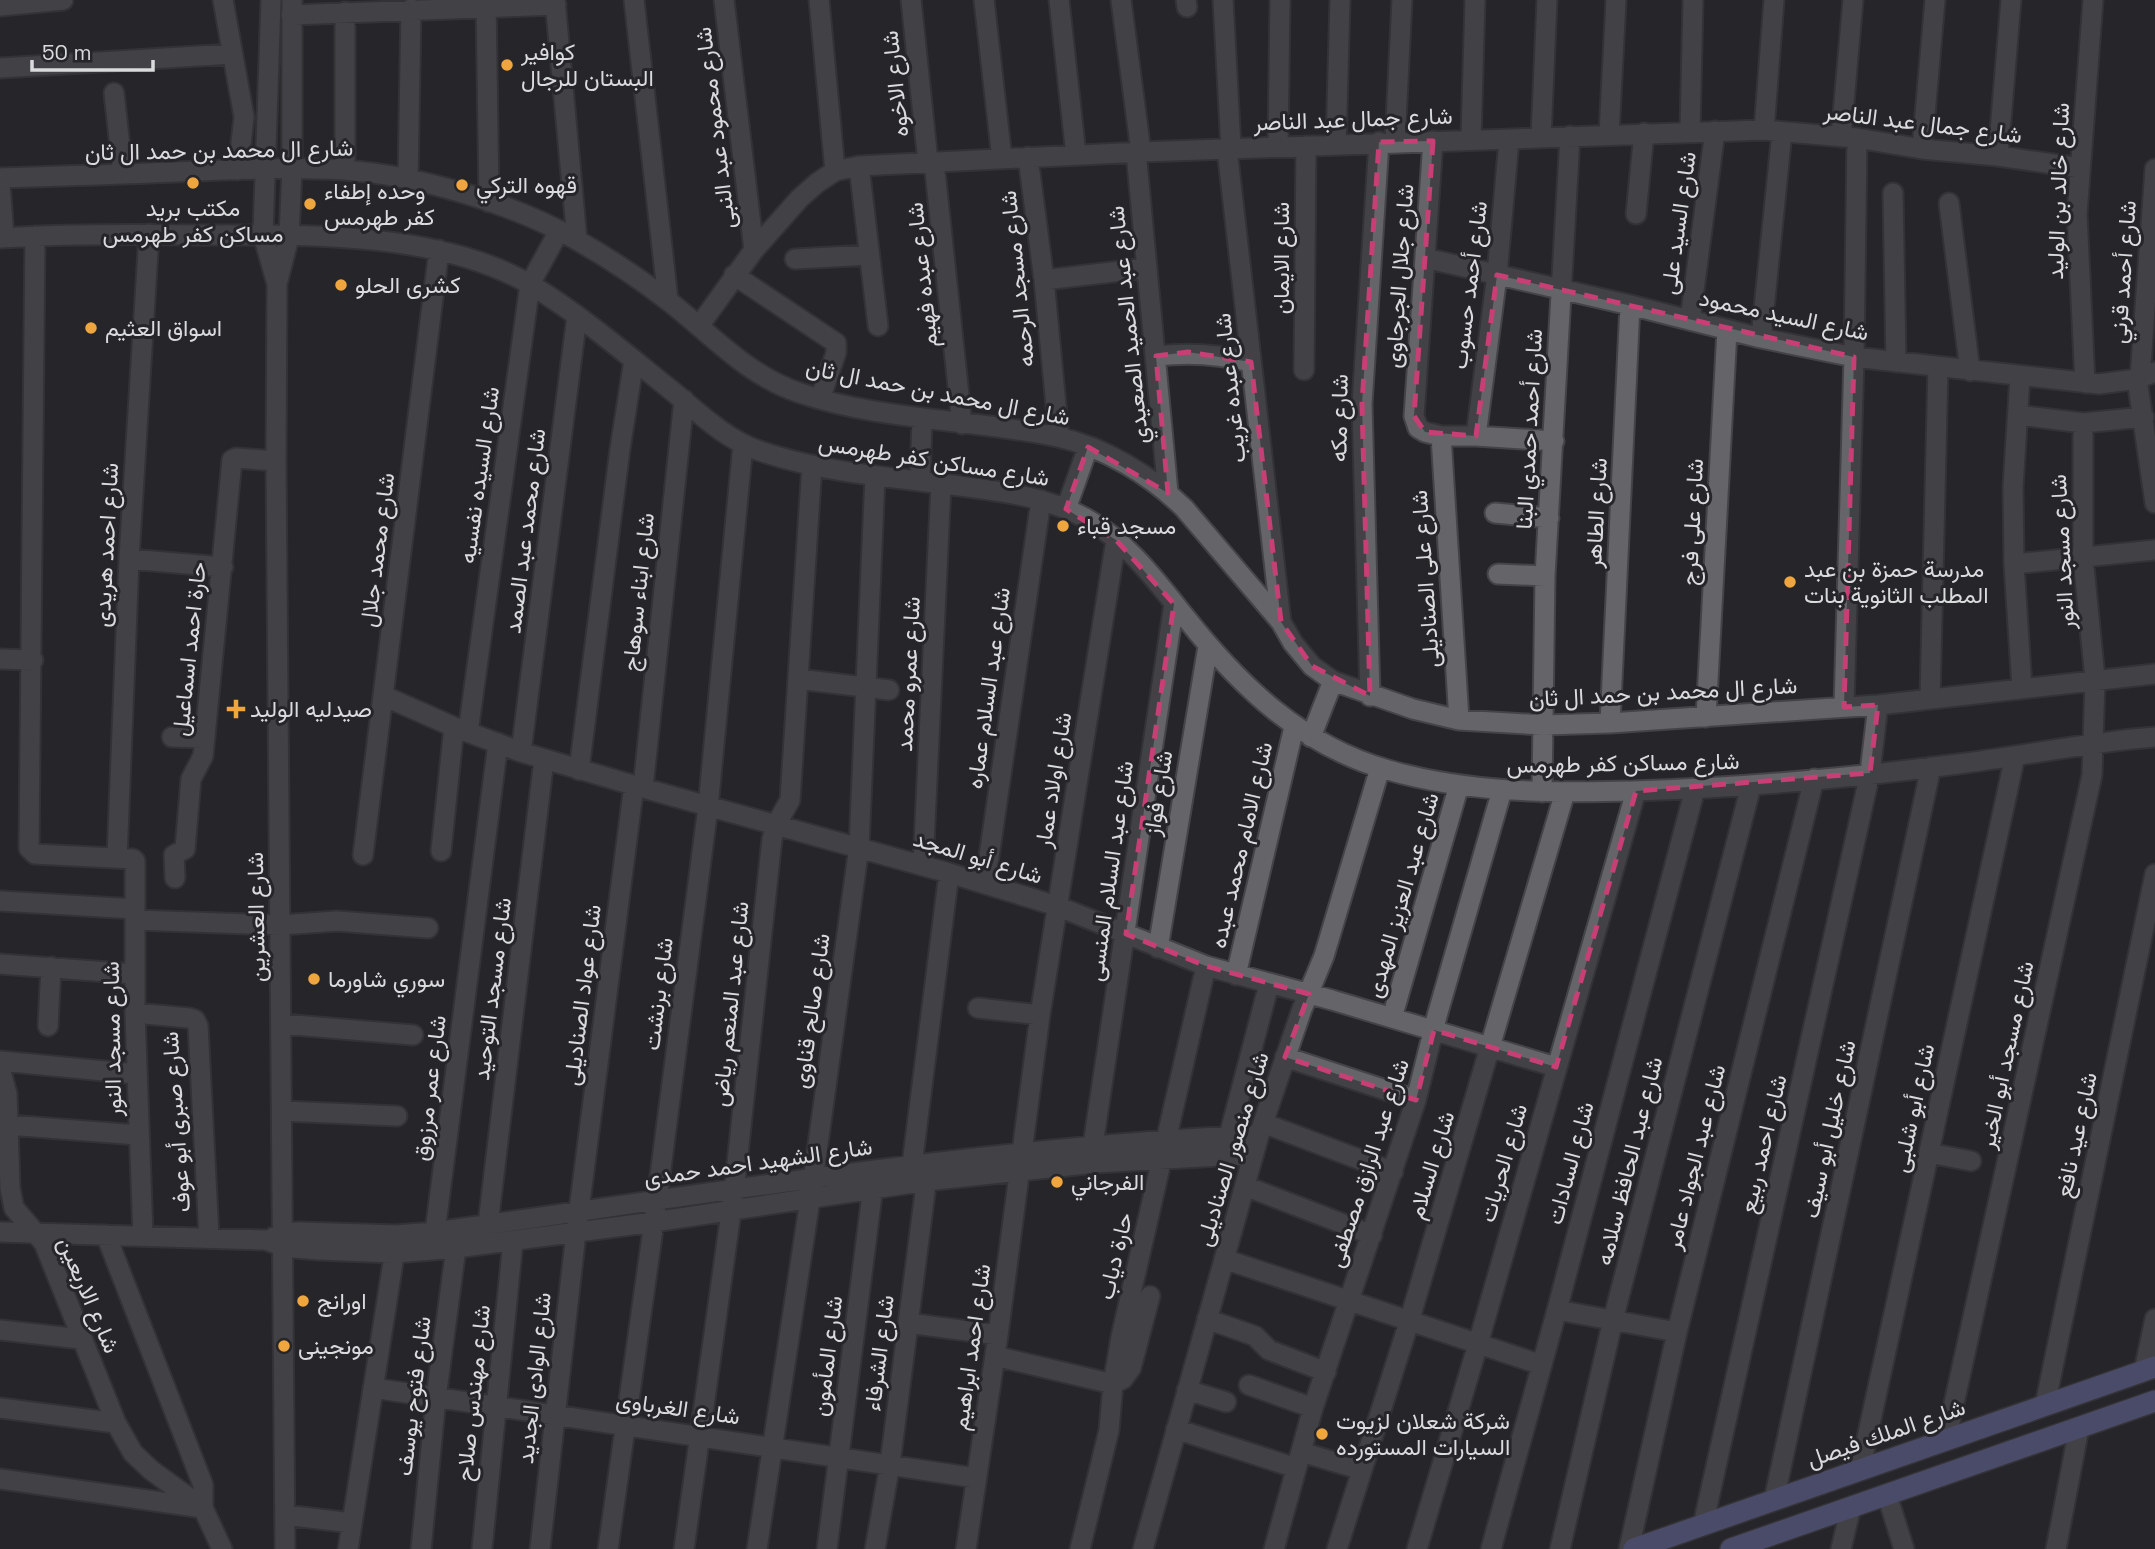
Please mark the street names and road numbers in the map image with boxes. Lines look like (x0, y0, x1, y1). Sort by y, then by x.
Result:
street label: شارع محمود عبد النبى (688, 25, 743, 231)
street label: شارع الاخوه (874, 29, 917, 139)
street label: شارع جمال عبد الناصر (1821, 96, 2024, 151)
street label: شارع جمال عبد الناصر (1252, 101, 1453, 139)
street label: شارع خالد بن الوليد (2040, 102, 2077, 280)
street label: شارع ال محمد بن حمد ال ثان (84, 133, 354, 168)
street label: شارع السيد على (1653, 149, 1704, 297)
street label: شارع جلال الجرجاوى (1378, 183, 1421, 369)
street label: شارع مسجد الرحمه (993, 189, 1042, 369)
street label: شارع أحمد حسوب (1444, 199, 1495, 371)
street label: شارع أحمد قرني (2103, 199, 2147, 345)
street label: شارع عبده فهيم (899, 201, 946, 349)
street label: شارع الايمان (1266, 202, 1297, 314)
street label: شارع عبد الحميد الصعيدي (1101, 204, 1159, 446)
street label: شارع السيد محمود (1696, 282, 1871, 349)
street label: شارع عبده غريب (1207, 312, 1254, 464)
street label: شارع أحمد حمدي البنا (1509, 328, 1553, 530)
street label: شارع ال محمد بن حمد ال ثان (803, 352, 1073, 433)
street label: شارع مكه (1323, 374, 1356, 462)
street label: شارع السيده نفسيه (452, 385, 507, 566)
street label: شارع محمد عبد الصمد (498, 427, 553, 636)
street label: شارع مساكن كفر طهرمس (816, 427, 1052, 494)
street label: شارع الطاهر (1578, 457, 1615, 570)
street label: شارع على فرج (1674, 458, 1711, 586)
street label: شارع احمد هريدى (87, 462, 126, 628)
street label: شارع محمد جلال (353, 471, 402, 629)
street label: شارع مسجد النور (2043, 474, 2082, 631)
street label: شارع على الصناديلى (1404, 489, 1447, 669)
street label: شارع ابناء سوهاج (615, 511, 662, 673)
street label: حارة احمد اسماعيل (165, 560, 213, 738)
street label: شارع عبد السلام عماره (959, 585, 1018, 791)
street label: شارع عمرو محمد (889, 596, 928, 752)
street label: شارع ال محمد بن حمد ال ثان (1528, 670, 1798, 715)
street label: شارع اولاد عمار (1027, 710, 1080, 851)
street label: شارع الامام محمد عبده (1203, 739, 1280, 951)
street label: شارع مساكن كفر طهرمس (1506, 746, 1740, 781)
street label: شارع فواز (1136, 748, 1181, 839)
street label: شارع عبد السلام المنسى (1080, 759, 1141, 983)
street label: شارع عبد العزيز المهدى (1358, 789, 1447, 1001)
street label: شارع أبو المجد (909, 823, 1046, 892)
street label: شارع العشرين (240, 852, 273, 982)
street label: شارع مسجد التوحيد (466, 896, 519, 1082)
street label: شارع عبد المنعم رياض (704, 900, 757, 1108)
street label: شارع عواد الصناديلى (556, 903, 609, 1088)
street label: شارع صالح قناوى (785, 931, 838, 1091)
street label: شارع برنشت (636, 936, 681, 1052)
street label: شارع مسجد أبو الخير (1971, 958, 2042, 1153)
street label: شارع مسجد النور (96, 961, 129, 1118)
street label: شارع عمر مرزوق (405, 1013, 454, 1163)
street label: شارع صبرى أبو عوف (155, 1031, 198, 1213)
street label: شارع خليل أبو سيف (1795, 1037, 1864, 1221)
street label: شارع أبو شلبى (1885, 1041, 1942, 1175)
street label: شارع منصور الصناديلى (1188, 1048, 1277, 1250)
street label: شارع عبد الحافظ سلامه (1589, 1053, 1670, 1269)
street label: شارع عبد الرازق مصطفى (1320, 1055, 1417, 1272)
street label: شارع عبد الجواد عامر (1657, 1061, 1733, 1254)
street label: شارع عيد نافع (2048, 1069, 2105, 1201)
street label: شارع احمد ربيع (1732, 1072, 1795, 1217)
street label: شارع السادات (1539, 1098, 1602, 1228)
street label: شارع الحريات (1472, 1100, 1535, 1226)
street label: شارع السلام (1400, 1107, 1463, 1223)
street label: شارع الشهيد احمد حمدى (642, 1131, 874, 1194)
street label: حارة دياب (1090, 1210, 1140, 1302)
street label: شارع الاربعين (50, 1232, 127, 1358)
street label: شارع احمد ابراهيم (944, 1262, 999, 1432)
street label: شارع الوادى الجديد (510, 1291, 559, 1465)
street label: شارع الشرفاء (857, 1293, 902, 1413)
street label: شارع المأمون (805, 1294, 850, 1418)
street label: شارع مهندس صلاح (449, 1303, 498, 1483)
street label: شارع فتوح يوسف (388, 1314, 439, 1478)
street label: شارع الغرباوى (614, 1384, 742, 1433)
street label: شارع الملك فيصل (1803, 1392, 1969, 1475)

